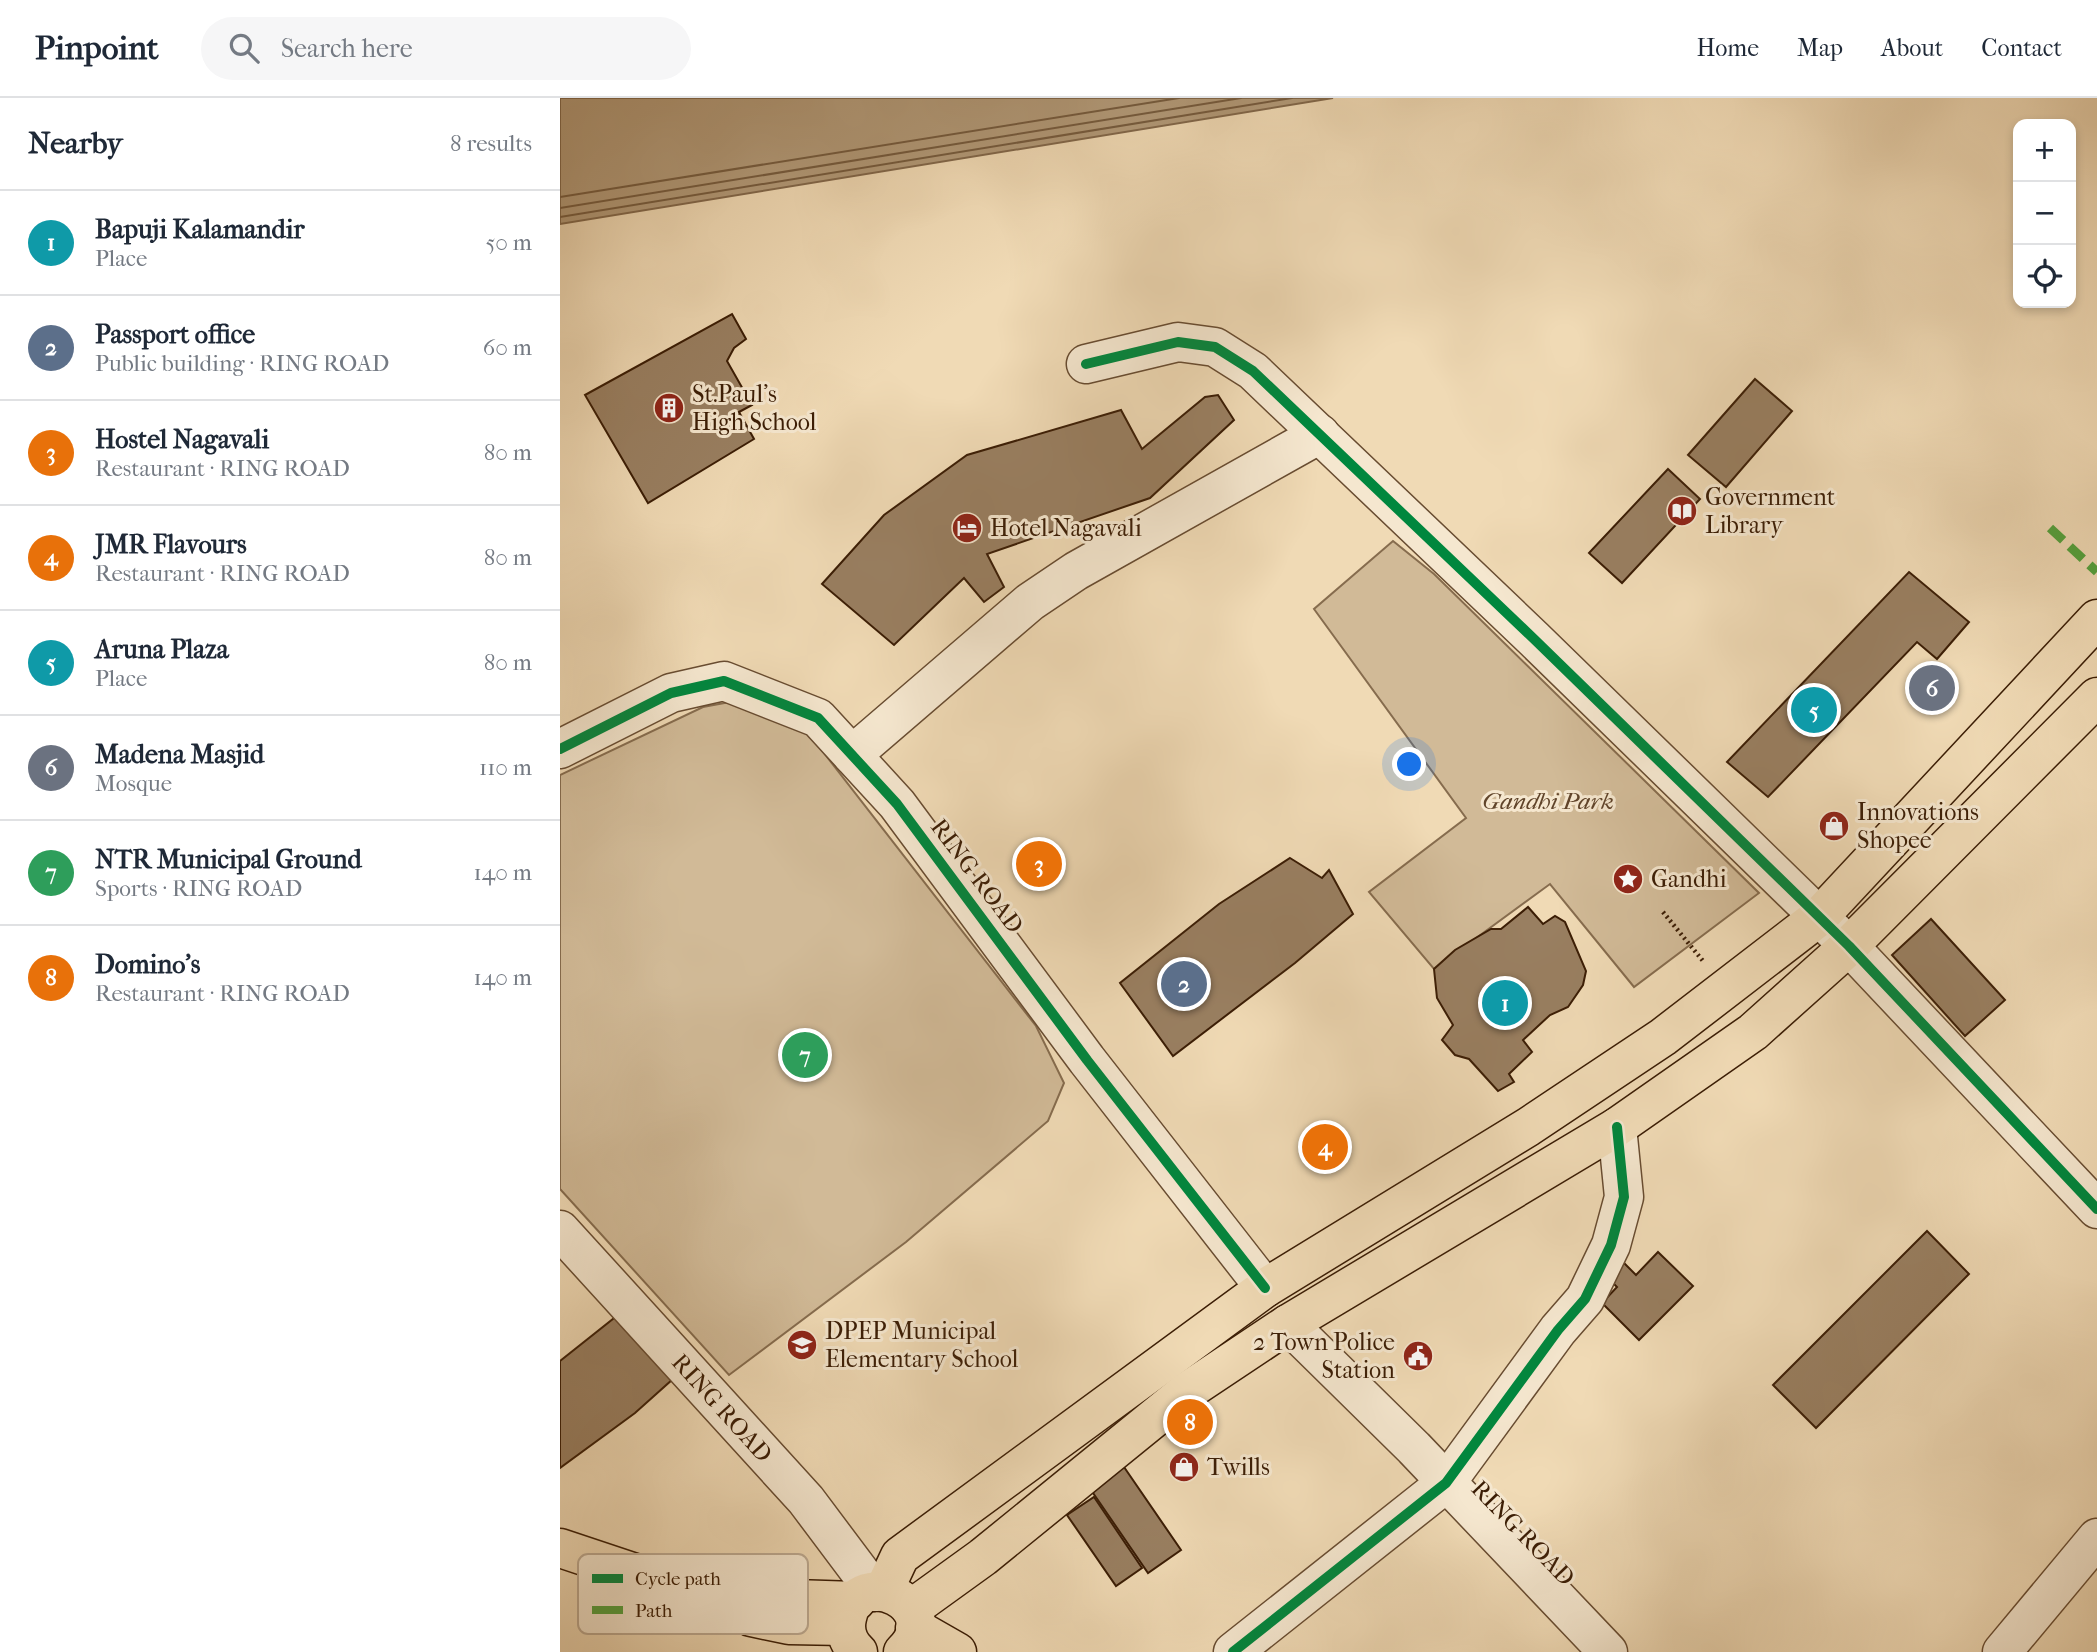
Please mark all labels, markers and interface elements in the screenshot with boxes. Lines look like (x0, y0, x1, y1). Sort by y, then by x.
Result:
search box (201, 17, 691, 80)
text: Pinpoint (35, 29, 159, 68)
icon: search (225, 29, 263, 67)
text: Search here (281, 33, 413, 64)
text: Home (1697, 34, 1759, 62)
text: Map (1797, 34, 1843, 62)
text: About (1881, 34, 1943, 62)
text: Contact (1981, 34, 2062, 62)
map controls (2013, 119, 2076, 308)
button: + (2013, 119, 2076, 182)
text: Nearby (28, 126, 123, 161)
text: 8 results (450, 130, 532, 157)
button: − (2013, 182, 2076, 245)
text: Bapuji Kalamandir (95, 214, 304, 245)
text: 1 (47, 229, 55, 256)
text: 50 m (485, 229, 532, 256)
text: Place (95, 245, 147, 272)
button: locate (2013, 245, 2076, 308)
text: Passport office (95, 319, 255, 350)
text: 2 (45, 334, 57, 361)
text: 60 m (483, 334, 532, 361)
text: Public building · RING ROAD (95, 350, 389, 377)
place label: St.Paul's High School (692, 380, 817, 436)
building icon: St.Paul's High School (652, 391, 686, 425)
text: Hostel Nagavali (95, 424, 269, 455)
text: 3 (46, 439, 56, 466)
text: 80 m (484, 439, 532, 466)
text: Restaurant · RING ROAD (95, 455, 350, 482)
place label: Government Library (1705, 483, 1836, 539)
library icon: Government Library (1665, 494, 1699, 528)
hotel icon: Hotel Nagavali (950, 511, 984, 545)
place label: Hotel Nagavali (990, 514, 1142, 542)
text: JMR Flavours (95, 529, 247, 560)
text: 4 (44, 544, 58, 571)
text: 80 m (484, 544, 532, 571)
text: Restaurant · RING ROAD (95, 560, 350, 587)
text: Aruna Plaza (95, 634, 229, 665)
text: 5 (46, 649, 56, 676)
text: 80 m (484, 649, 532, 676)
pin: 6 (1909, 662, 1955, 714)
text: Place (95, 665, 147, 692)
pin: 5 (1791, 684, 1837, 736)
text: Madena Masjid (95, 739, 264, 770)
your location (1392, 747, 1426, 781)
text: 6 (45, 754, 57, 781)
text: 110 m (479, 754, 532, 781)
text: Mosque (95, 770, 172, 797)
park label: Gandhi Park (1482, 787, 1614, 815)
place label: Innovations Shopee (1857, 798, 1979, 854)
shop icon: Innovations Shopee (1817, 809, 1851, 843)
street label: RING ROAD (925, 813, 1029, 939)
pin: 3 (1016, 838, 1062, 890)
text: NTR Municipal Ground (95, 844, 362, 875)
text: 7 (45, 859, 57, 886)
text: 140 m (473, 859, 532, 886)
place icon: Gandhi (1611, 862, 1645, 896)
place label: Gandhi (1651, 865, 1727, 893)
text: Sports · RING ROAD (95, 875, 302, 902)
text: Domino's (95, 949, 200, 980)
pin: 2 (1161, 958, 1207, 1010)
text: 8 (45, 964, 57, 991)
text: 140 m (473, 964, 532, 991)
pin: 1 (1482, 977, 1528, 1029)
text: Restaurant · RING ROAD (95, 980, 350, 1007)
pin: 7 (782, 1029, 828, 1081)
pin: 4 (1302, 1121, 1348, 1173)
place label: DPEP Municipal Elementary School (825, 1317, 1019, 1373)
school or university icon: DPEP Municipal Elementary School (785, 1328, 819, 1362)
place label: 2 Town Police Station (1253, 1328, 1395, 1384)
public building icon: 2 Town Police Station (1401, 1339, 1435, 1373)
street label: RING ROAD (666, 1348, 778, 1468)
pin: 8 (1167, 1396, 1213, 1448)
shop icon: Twills (1167, 1450, 1201, 1484)
place label: Twills (1207, 1453, 1270, 1481)
street label: RING ROAD (1466, 1474, 1580, 1592)
legend (578, 1554, 808, 1634)
text: Cycle path (635, 1568, 721, 1590)
text: Path (635, 1600, 673, 1622)

